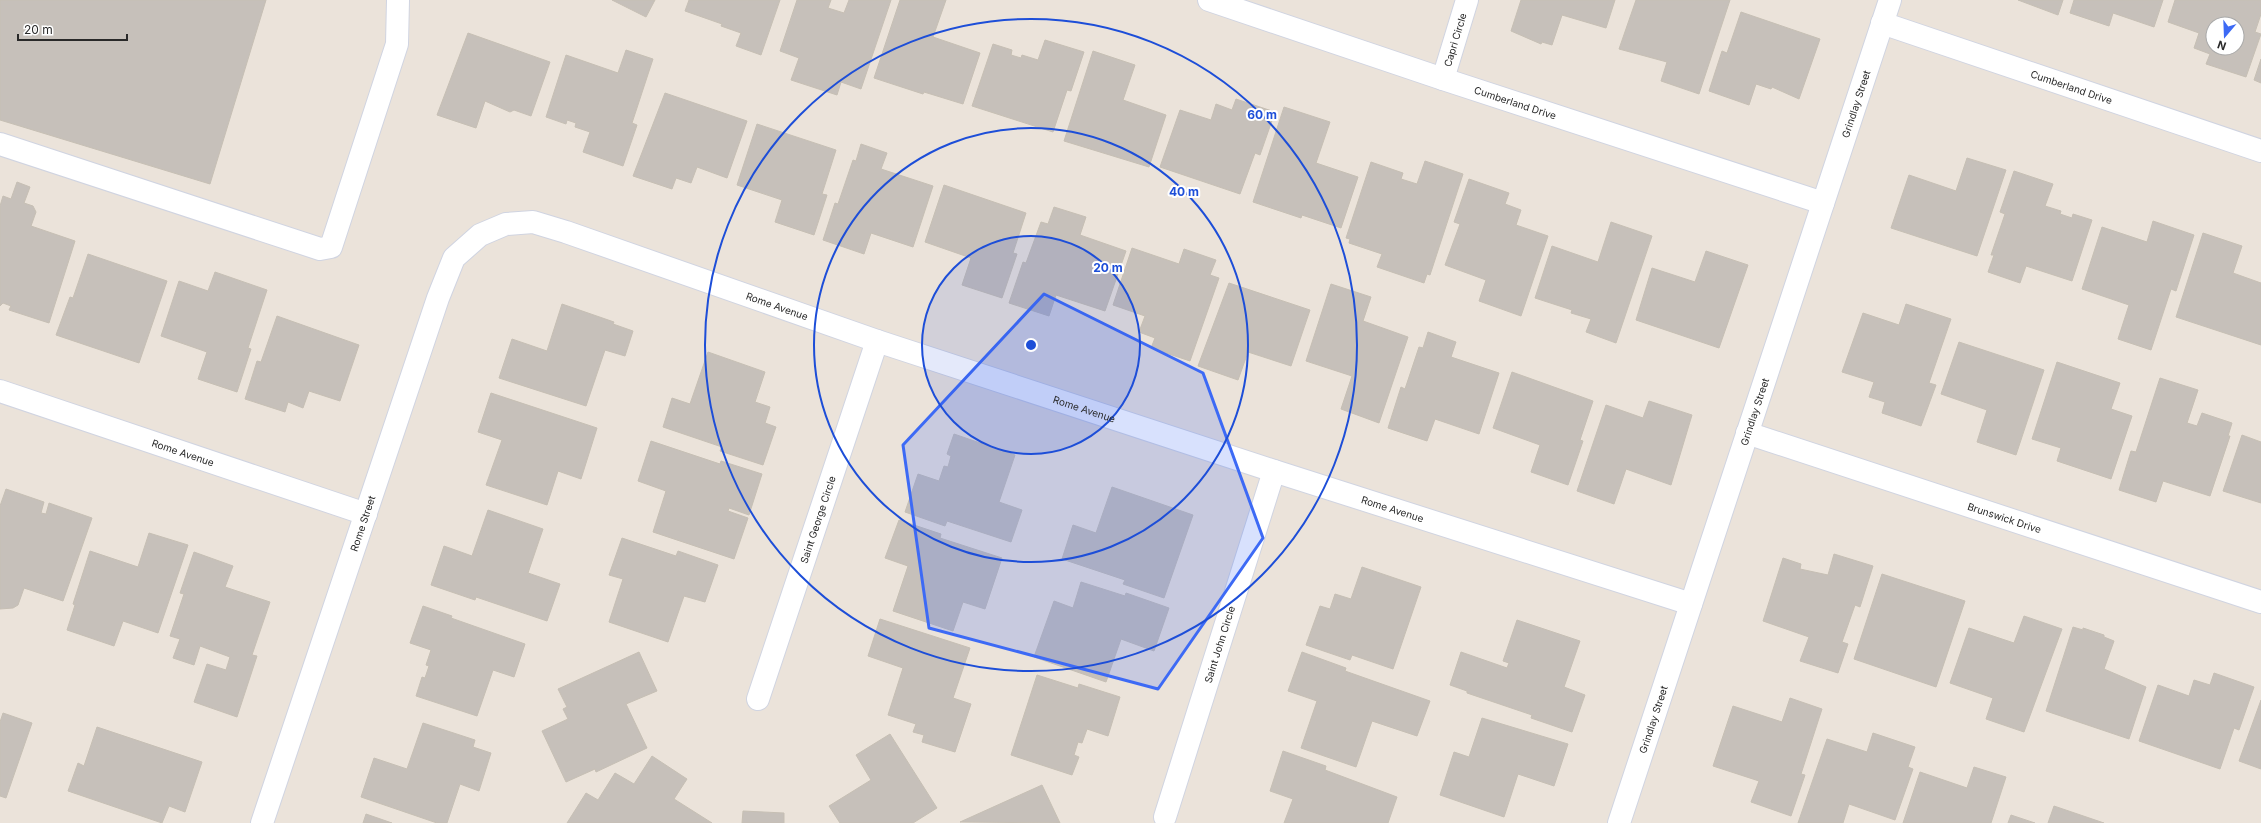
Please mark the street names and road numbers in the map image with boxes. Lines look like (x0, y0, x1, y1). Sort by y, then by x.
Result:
street label: Capri Circle (1441, 11, 1469, 68)
street label: Grindlay Street (1839, 68, 1873, 139)
street label: Cumberland Drive (2029, 68, 2114, 106)
street label: Cumberland Drive (1473, 84, 1558, 122)
street label: Rome Avenue (744, 290, 810, 322)
street label: Grindlay Street (1738, 376, 1771, 447)
street label: Rome Avenue (1052, 393, 1117, 425)
street label: Rome Avenue (150, 436, 216, 469)
street label: Saint George Circle (797, 474, 838, 565)
street label: Rome Street (348, 493, 378, 553)
street label: Rome Avenue (1360, 493, 1425, 524)
street label: Brunswick Drive (1966, 500, 2043, 535)
street label: Saint John Circle (1202, 604, 1237, 684)
street label: Grindlay Street (1636, 683, 1670, 755)

